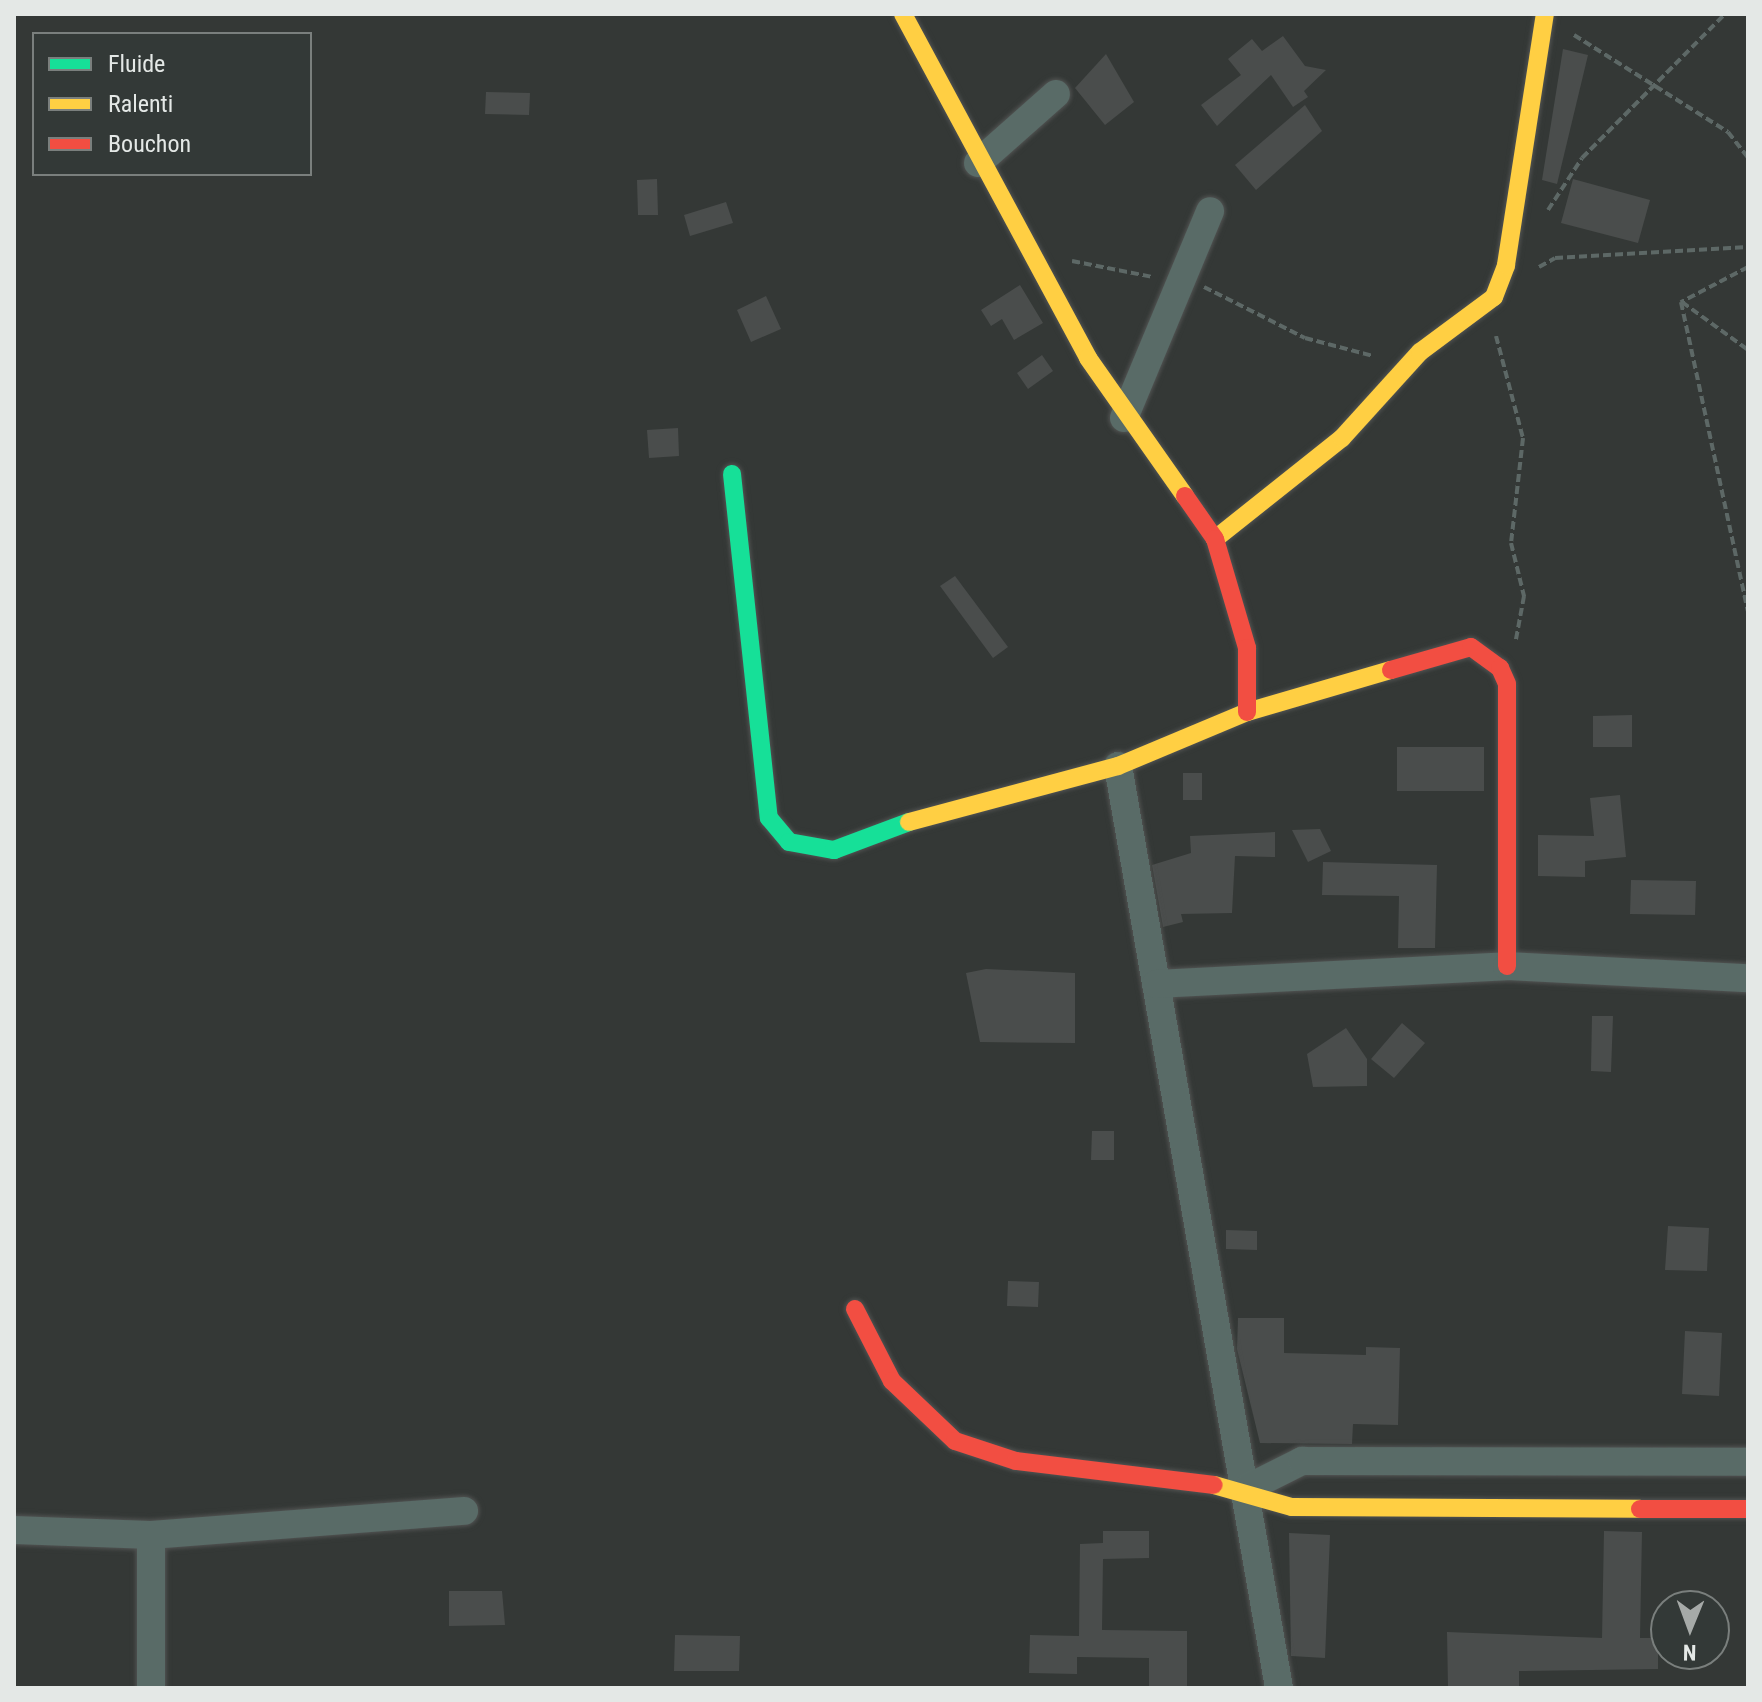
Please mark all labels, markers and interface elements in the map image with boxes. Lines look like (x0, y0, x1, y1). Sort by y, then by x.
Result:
legend (32, 32, 312, 176)
text: Fluide (108, 50, 165, 78)
text: Ralenti (108, 90, 173, 118)
text: Bouchon (108, 130, 191, 158)
north arrow (1650, 1590, 1730, 1670)
text: N (1683, 1640, 1697, 1665)

